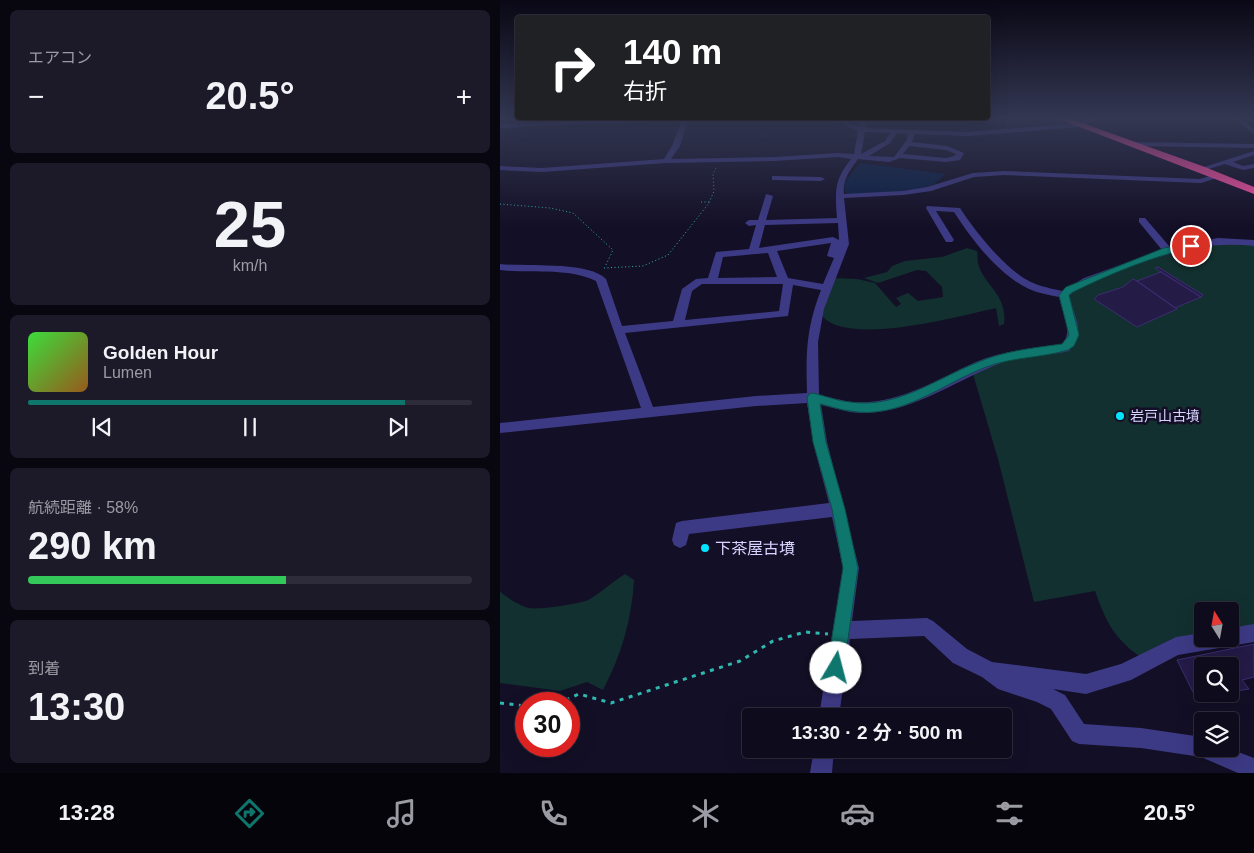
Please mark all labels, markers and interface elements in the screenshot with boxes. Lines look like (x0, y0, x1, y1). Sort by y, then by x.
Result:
text: 140 m (623, 32, 722, 71)
icon: right (540, 35, 605, 100)
text: エアコン (28, 49, 92, 66)
text: 20.5° (205, 75, 295, 117)
text: 右折 (623, 79, 667, 104)
text: − (28, 81, 44, 112)
text: + (456, 81, 472, 112)
text: 25 (214, 188, 286, 261)
pin (1170, 225, 1212, 267)
icon: arrive (1177, 232, 1205, 260)
text: km/h (233, 257, 267, 274)
text: Golden Hour (103, 342, 218, 363)
text: Lumen (103, 364, 152, 381)
place label: 岩戸山古墳 (1130, 408, 1200, 424)
marker: 岩戸山古墳 (1114, 410, 1126, 422)
icon: previous (88, 413, 116, 441)
icon: pause (236, 413, 264, 441)
icon: next (384, 413, 412, 441)
text: 航続距離 · 58% (28, 499, 138, 516)
text: 290 km (28, 525, 157, 567)
place label: 下茶屋古墳 (715, 540, 795, 557)
marker: 下茶屋古墳 (699, 542, 711, 554)
north arrow (1194, 602, 1239, 648)
map controls (1194, 602, 1239, 757)
position arrow (809, 641, 861, 693)
button: search (1194, 657, 1239, 702)
text: 到着 (28, 660, 60, 677)
text: 13:30 (28, 686, 125, 728)
speed limit sign: 30 (515, 692, 580, 757)
button: layers (1194, 712, 1239, 757)
text: 13:30 · 2 分 · 500 m (791, 722, 963, 743)
icon: directions (232, 796, 267, 831)
icon: music (384, 796, 419, 831)
icon: phone (536, 796, 571, 831)
icon: climate (688, 796, 723, 831)
icon: car (840, 796, 875, 831)
icon: filters (992, 796, 1027, 831)
text: 13:28 (59, 800, 115, 825)
text: 20.5° (1144, 800, 1195, 825)

